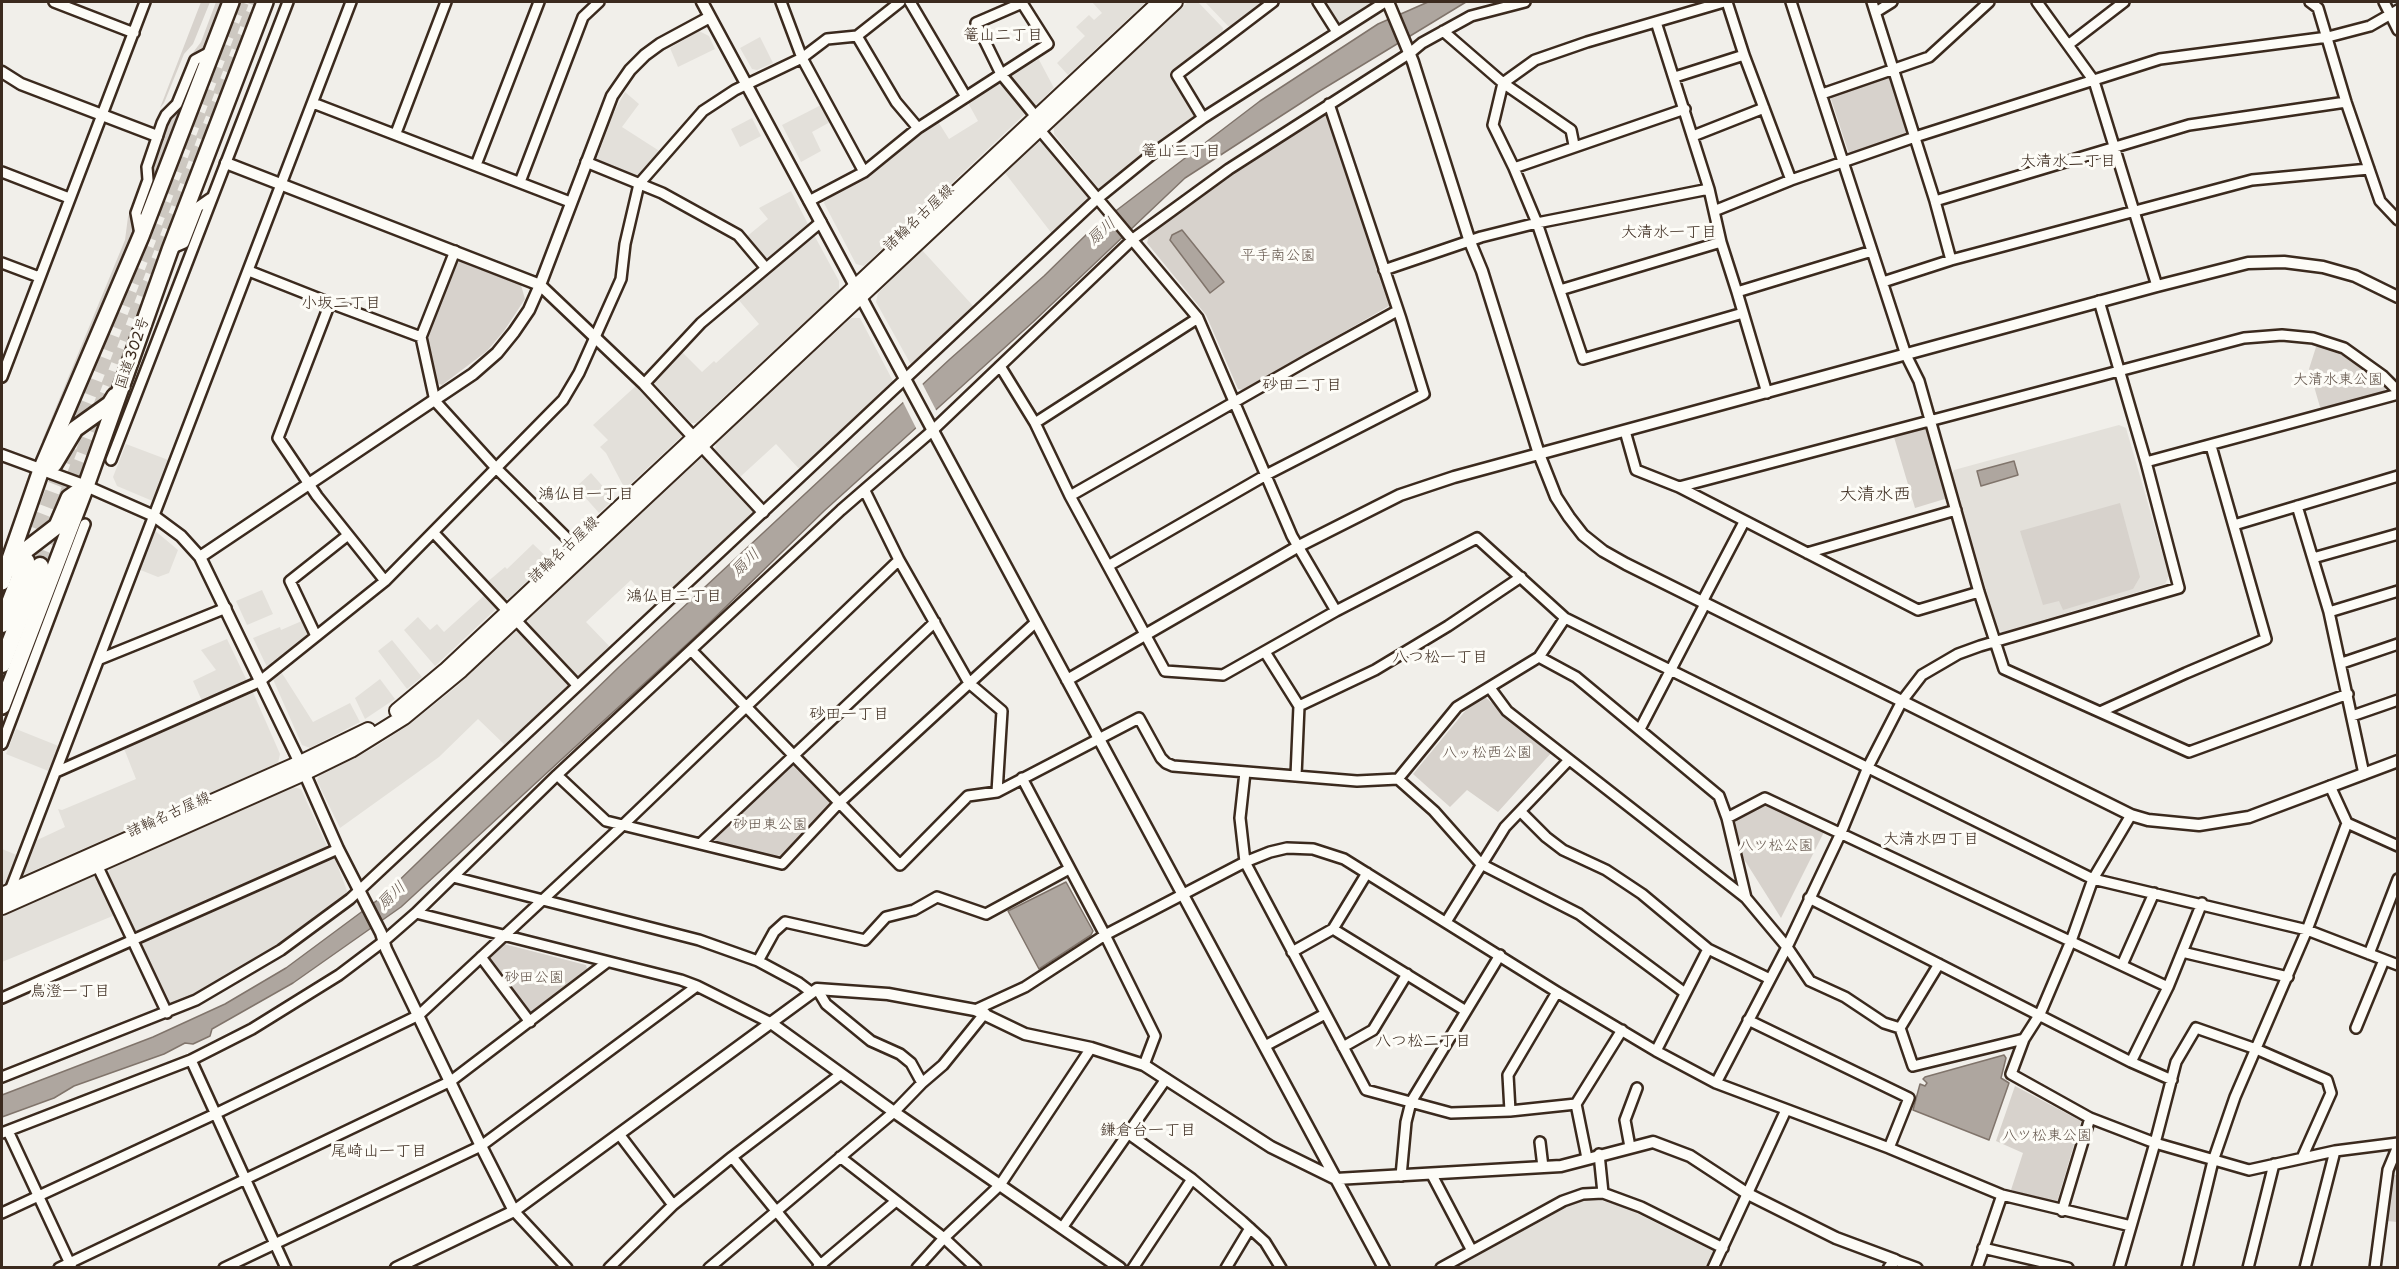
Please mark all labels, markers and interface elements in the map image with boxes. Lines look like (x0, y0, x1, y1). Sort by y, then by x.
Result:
district label: 篭山二丁目 (963, 26, 1043, 46)
district label: 篭山三丁目 (1141, 142, 1221, 162)
district label: 大清水二丁目 (2020, 152, 2116, 172)
street label: 諸輪名古屋線 (880, 181, 958, 255)
water label: 扇川 (1084, 214, 1120, 250)
district label: 大清水一丁目 (1621, 223, 1717, 243)
park label: 平手南公園 (1241, 247, 1315, 265)
district label: 小坂二丁目 (301, 294, 381, 314)
street label: 国道302号 (112, 314, 154, 392)
park label: 大清水東公園 (2293, 371, 2383, 389)
district label: 砂田二丁目 (1262, 376, 1342, 396)
district label: 大清水西 (1839, 484, 1911, 506)
district label: 鴻仏目一丁目 (538, 485, 634, 505)
street label: 諸輪名古屋線 (525, 513, 603, 587)
water label: 扇川 (728, 545, 764, 581)
district label: 鴻仏目二丁目 (626, 587, 722, 607)
district label: 八つ松一丁目 (1392, 648, 1488, 668)
district label: 砂田一丁目 (809, 705, 889, 725)
park label: 八ッ松西公園 (1442, 744, 1532, 762)
street label: 諸輪名古屋線 (124, 788, 214, 842)
park label: 砂田東公園 (733, 816, 807, 834)
district label: 大清水四丁目 (1883, 830, 1979, 850)
park label: 八ツ松公園 (1739, 837, 1813, 855)
water label: 扇川 (374, 878, 410, 914)
park label: 砂田公園 (504, 969, 564, 987)
district label: 鳥澄一丁目 (30, 982, 110, 1002)
district label: 八つ松二丁目 (1375, 1032, 1471, 1052)
district label: 鎌倉台一丁目 (1100, 1121, 1196, 1141)
park label: 八ツ松東公園 (2002, 1127, 2092, 1145)
district label: 尾崎山一丁目 (331, 1142, 427, 1162)

